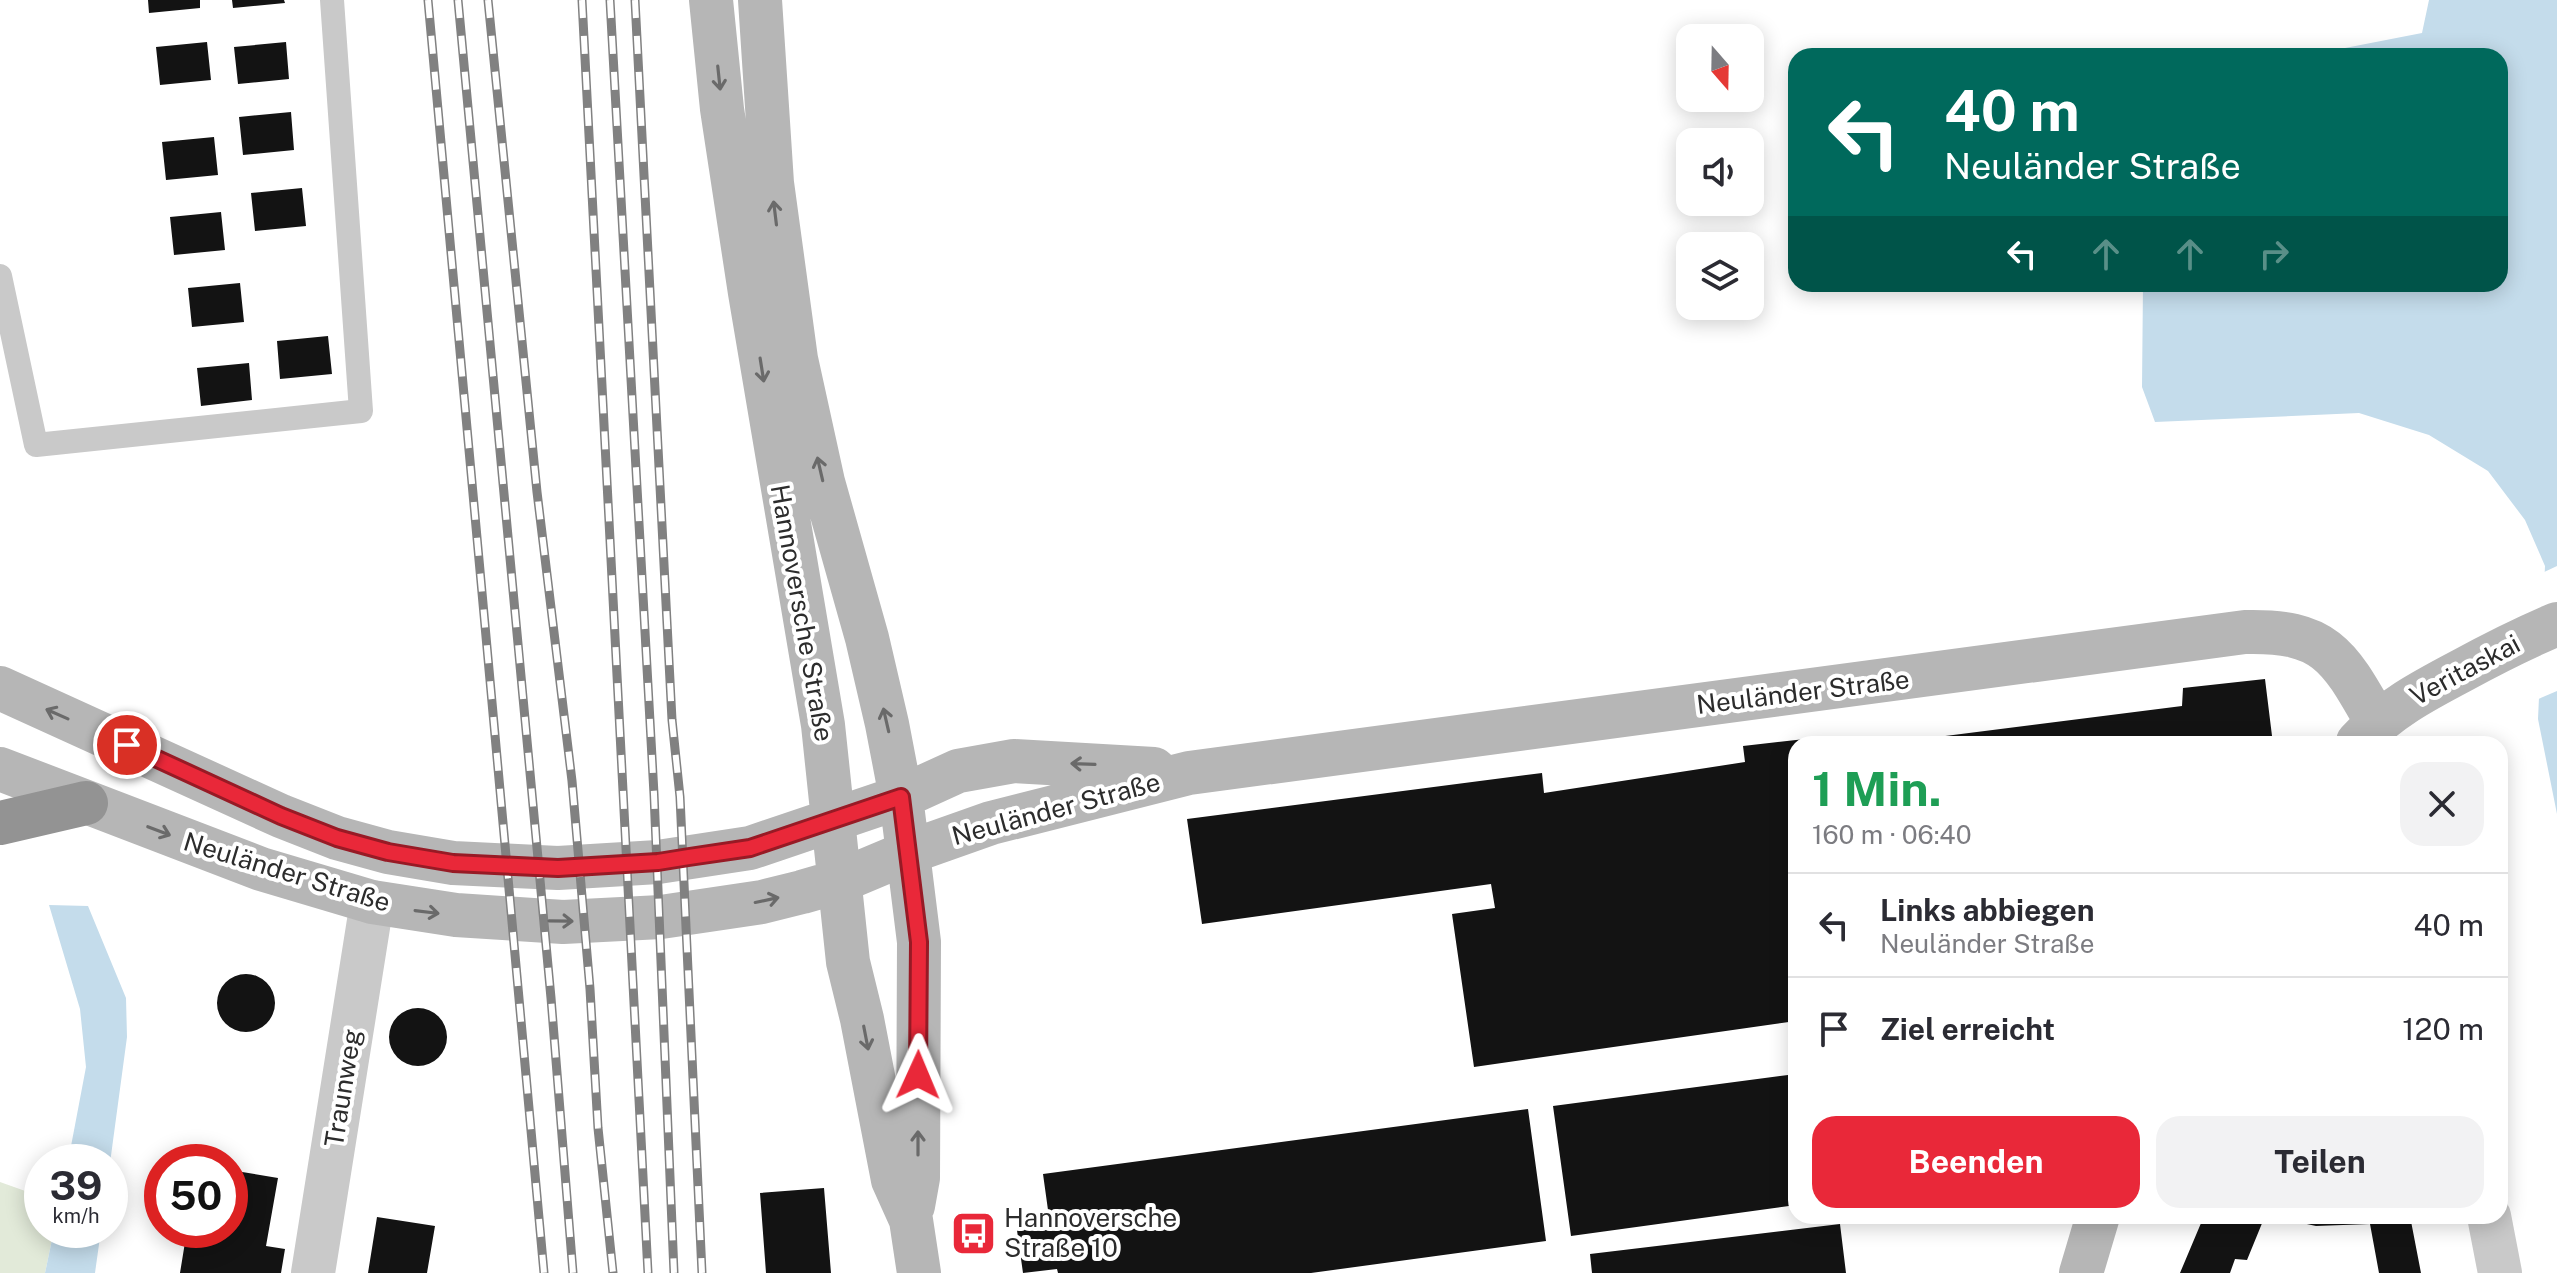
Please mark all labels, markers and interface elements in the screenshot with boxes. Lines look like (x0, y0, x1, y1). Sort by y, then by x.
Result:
north arrow (1676, 24, 1764, 112)
map controls (1676, 24, 1764, 320)
one-way arrow (711, 64, 726, 91)
text: 40 m (1944, 78, 2080, 144)
icon: left (1812, 80, 1916, 184)
button: sound (1676, 128, 1764, 216)
text: Neuländer Straße (1944, 145, 2241, 187)
one-way arrow (768, 200, 783, 227)
button: layers (1676, 232, 1764, 320)
icon: left (2000, 232, 2044, 276)
icon: ahead (2084, 232, 2128, 276)
icon: ahead (2168, 232, 2212, 276)
icon: right (2252, 232, 2296, 276)
one-way arrow (755, 357, 770, 382)
one-way arrow (812, 457, 827, 482)
street label: Hannoversche Straße (765, 482, 840, 744)
street label: Veritaskai (2404, 628, 2525, 711)
street label: Neuländer Straße (1695, 663, 1911, 720)
one-way arrow (45, 705, 69, 720)
one-way arrow (878, 708, 893, 734)
pin (93, 711, 161, 779)
icon: arrive (105, 723, 149, 767)
one-way arrow (1070, 756, 1097, 771)
text: 1 Min. (1812, 760, 1942, 817)
button: close (2400, 762, 2484, 846)
street label: Neuländer Straße (948, 766, 1163, 851)
text: 160 m · 06:40 (1812, 819, 1972, 850)
one-way arrow (146, 825, 171, 839)
street label: Neuländer Straße (180, 825, 394, 918)
one-way arrow (754, 892, 780, 907)
text: Links abbiegen (1880, 892, 2095, 928)
icon: left (1812, 903, 1856, 947)
one-way arrow (414, 905, 440, 920)
text: 40 m (2414, 907, 2484, 943)
one-way arrow (547, 913, 574, 929)
text: Neuländer Straße (1880, 928, 2094, 959)
icon: arrive (1812, 1007, 1856, 1051)
text: Ziel erreicht (1880, 1011, 2055, 1047)
text: 120 m (2402, 1011, 2484, 1047)
one-way arrow (859, 1024, 874, 1050)
street label: Traunweg (318, 1027, 367, 1149)
position arrow (876, 1033, 960, 1117)
button: Beenden (1812, 1116, 2140, 1208)
button: Teilen (2156, 1116, 2484, 1208)
one-way arrow (910, 1130, 926, 1157)
speed limit sign: 50 (144, 1144, 248, 1248)
text: 39 (50, 1162, 102, 1209)
place label: Hannoversche Straße 10 (1004, 1202, 1177, 1263)
text: km/h (52, 1204, 100, 1228)
bus stop icon: Hannoversche Straße 10 (949, 1209, 997, 1257)

